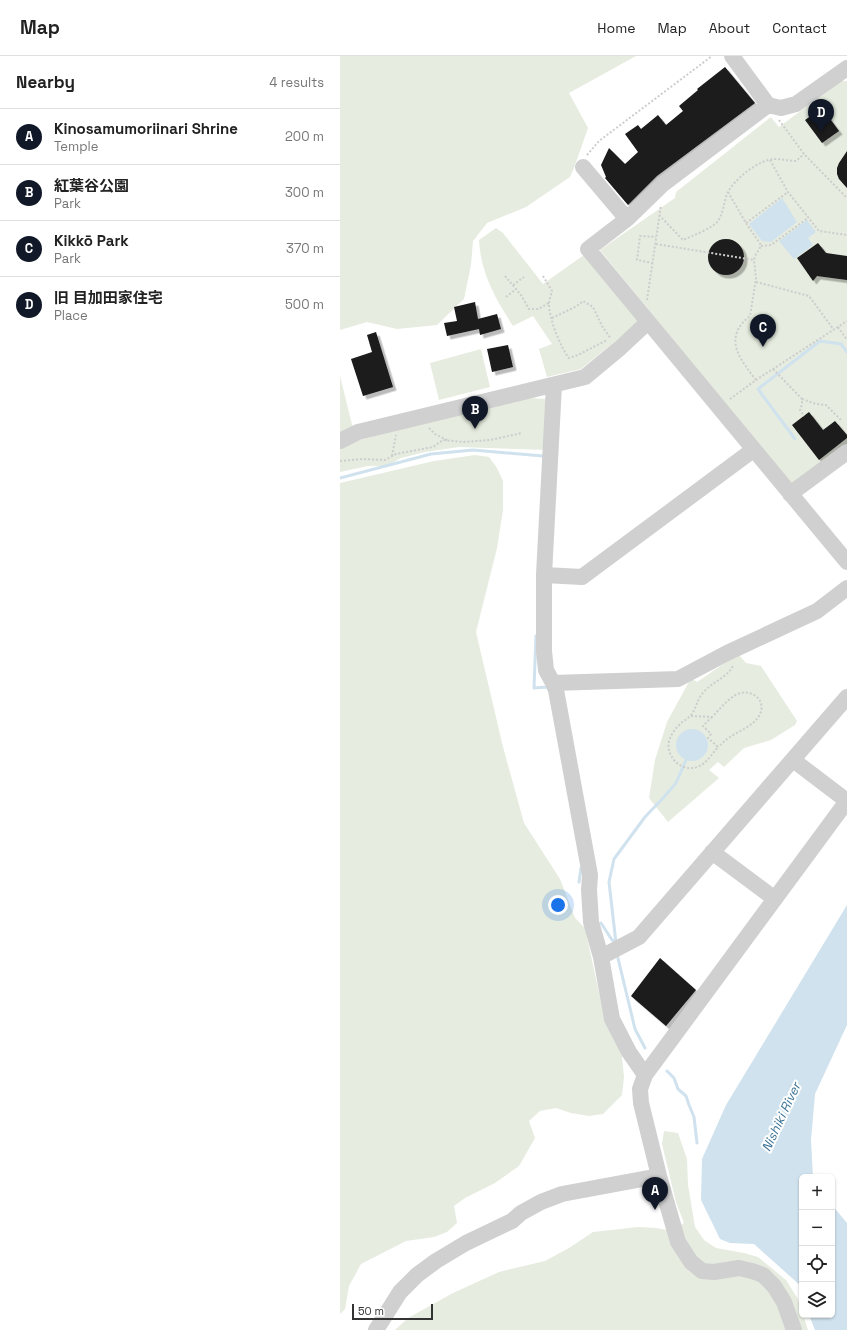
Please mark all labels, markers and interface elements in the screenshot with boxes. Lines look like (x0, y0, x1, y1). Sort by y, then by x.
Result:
text: Map (20, 15, 60, 40)
text: Home (597, 19, 635, 37)
text: Map (657, 19, 687, 37)
text: About (709, 19, 750, 37)
text: Contact (772, 19, 827, 37)
text: Nearby (16, 71, 75, 93)
text: 4 results (269, 74, 324, 91)
pin: D (808, 99, 834, 132)
text: Kinosamumoriinari Shrine (54, 119, 238, 138)
text: A (25, 128, 33, 145)
text: 200 m (285, 128, 324, 145)
text: Temple (54, 138, 98, 155)
text: 紅葉谷公園 (54, 176, 129, 195)
text: B (25, 184, 33, 201)
text: 300 m (285, 184, 324, 201)
text: Park (54, 195, 81, 212)
text: Kikkō Park (54, 231, 129, 250)
text: C (25, 240, 33, 257)
text: 370 m (286, 240, 324, 257)
text: Park (54, 250, 81, 267)
text: 旧 目加田家住宅 (54, 288, 163, 307)
text: D (25, 296, 33, 313)
text: 500 m (285, 296, 324, 313)
text: Place (54, 307, 88, 324)
pin: C (750, 314, 776, 347)
pin: B (462, 396, 488, 429)
your location (548, 895, 568, 915)
water label: Nishiki River (758, 1078, 805, 1154)
map controls (799, 1174, 835, 1318)
button: + (799, 1174, 835, 1210)
pin: A (642, 1177, 668, 1210)
button: − (799, 1210, 835, 1246)
button: locate (799, 1246, 835, 1282)
button: layers (799, 1282, 835, 1318)
scale bar (352, 1302, 433, 1321)
text: 50 m (358, 1304, 384, 1318)

